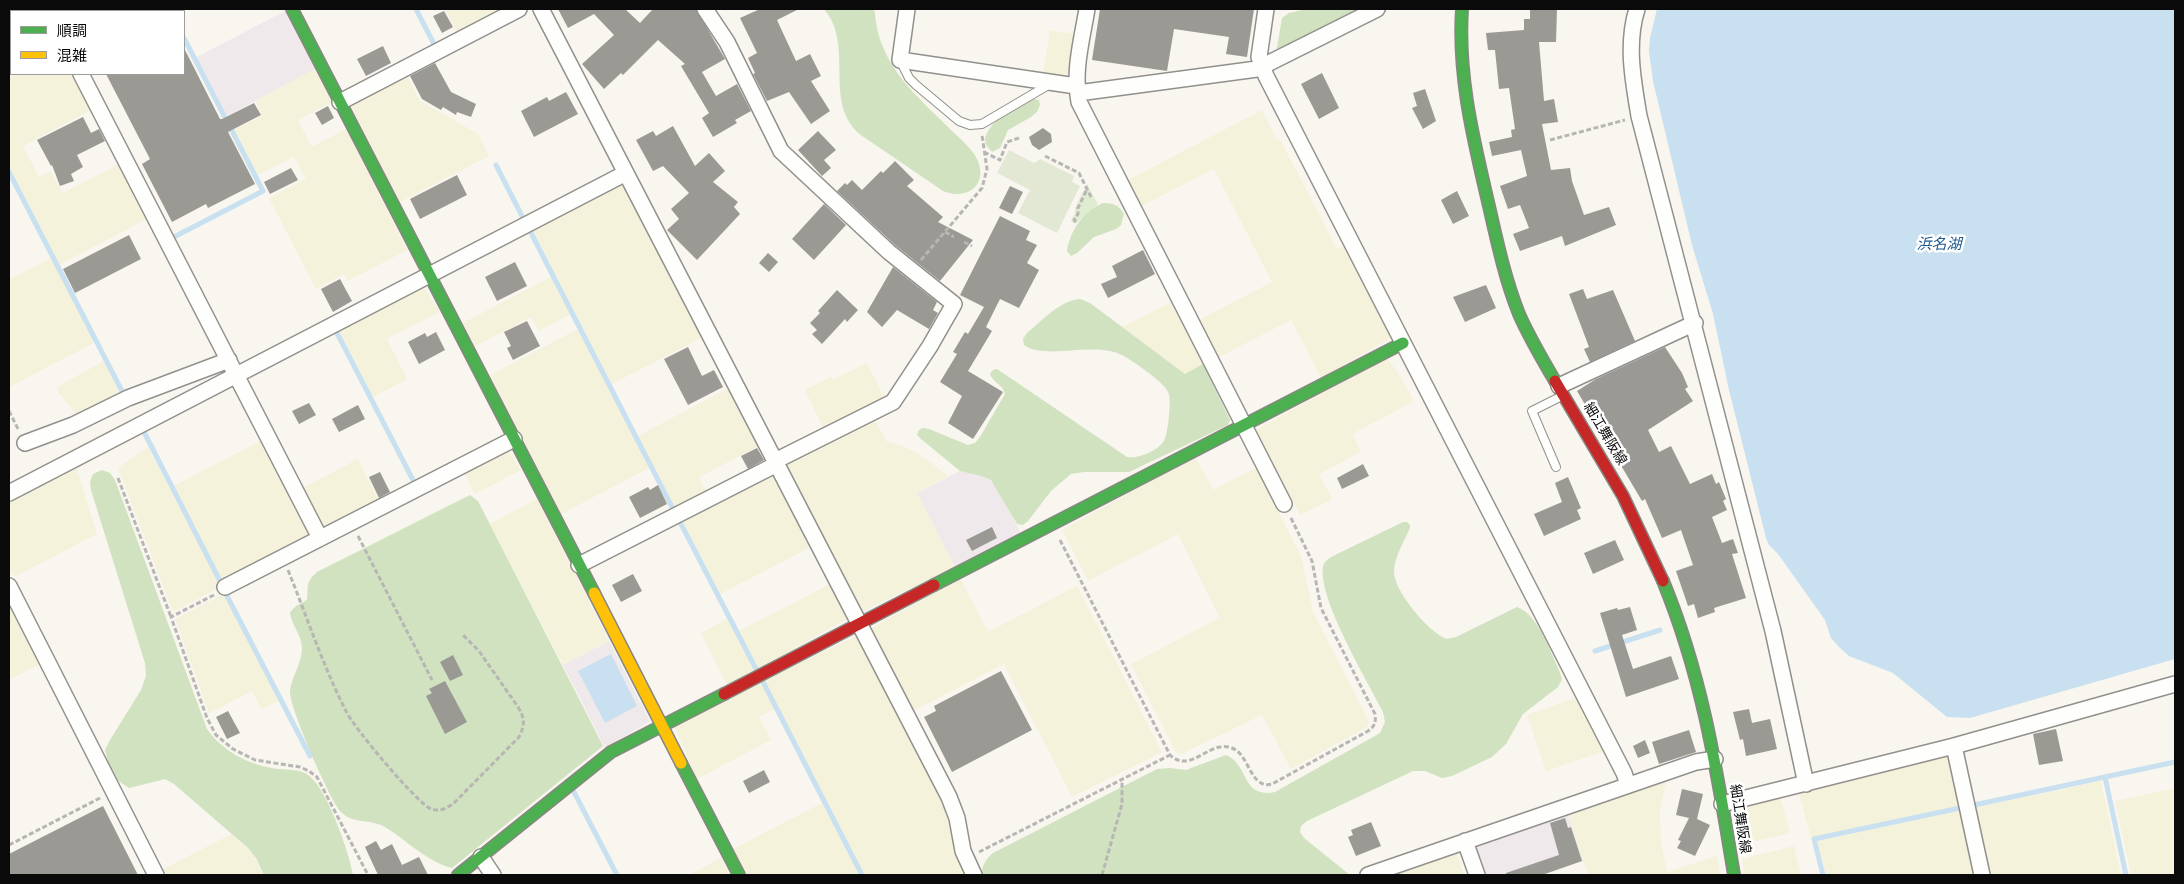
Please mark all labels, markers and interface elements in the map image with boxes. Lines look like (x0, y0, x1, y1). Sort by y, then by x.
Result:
legend (10, 10, 185, 75)
text: 順調 (57, 18, 87, 41)
text: 混雑 (57, 43, 87, 66)
water label: 浜名湖 (1917, 236, 1961, 254)
street label: 細江舞阪線 (1580, 400, 1630, 468)
street label: 細江舞阪線 (1726, 783, 1754, 855)

